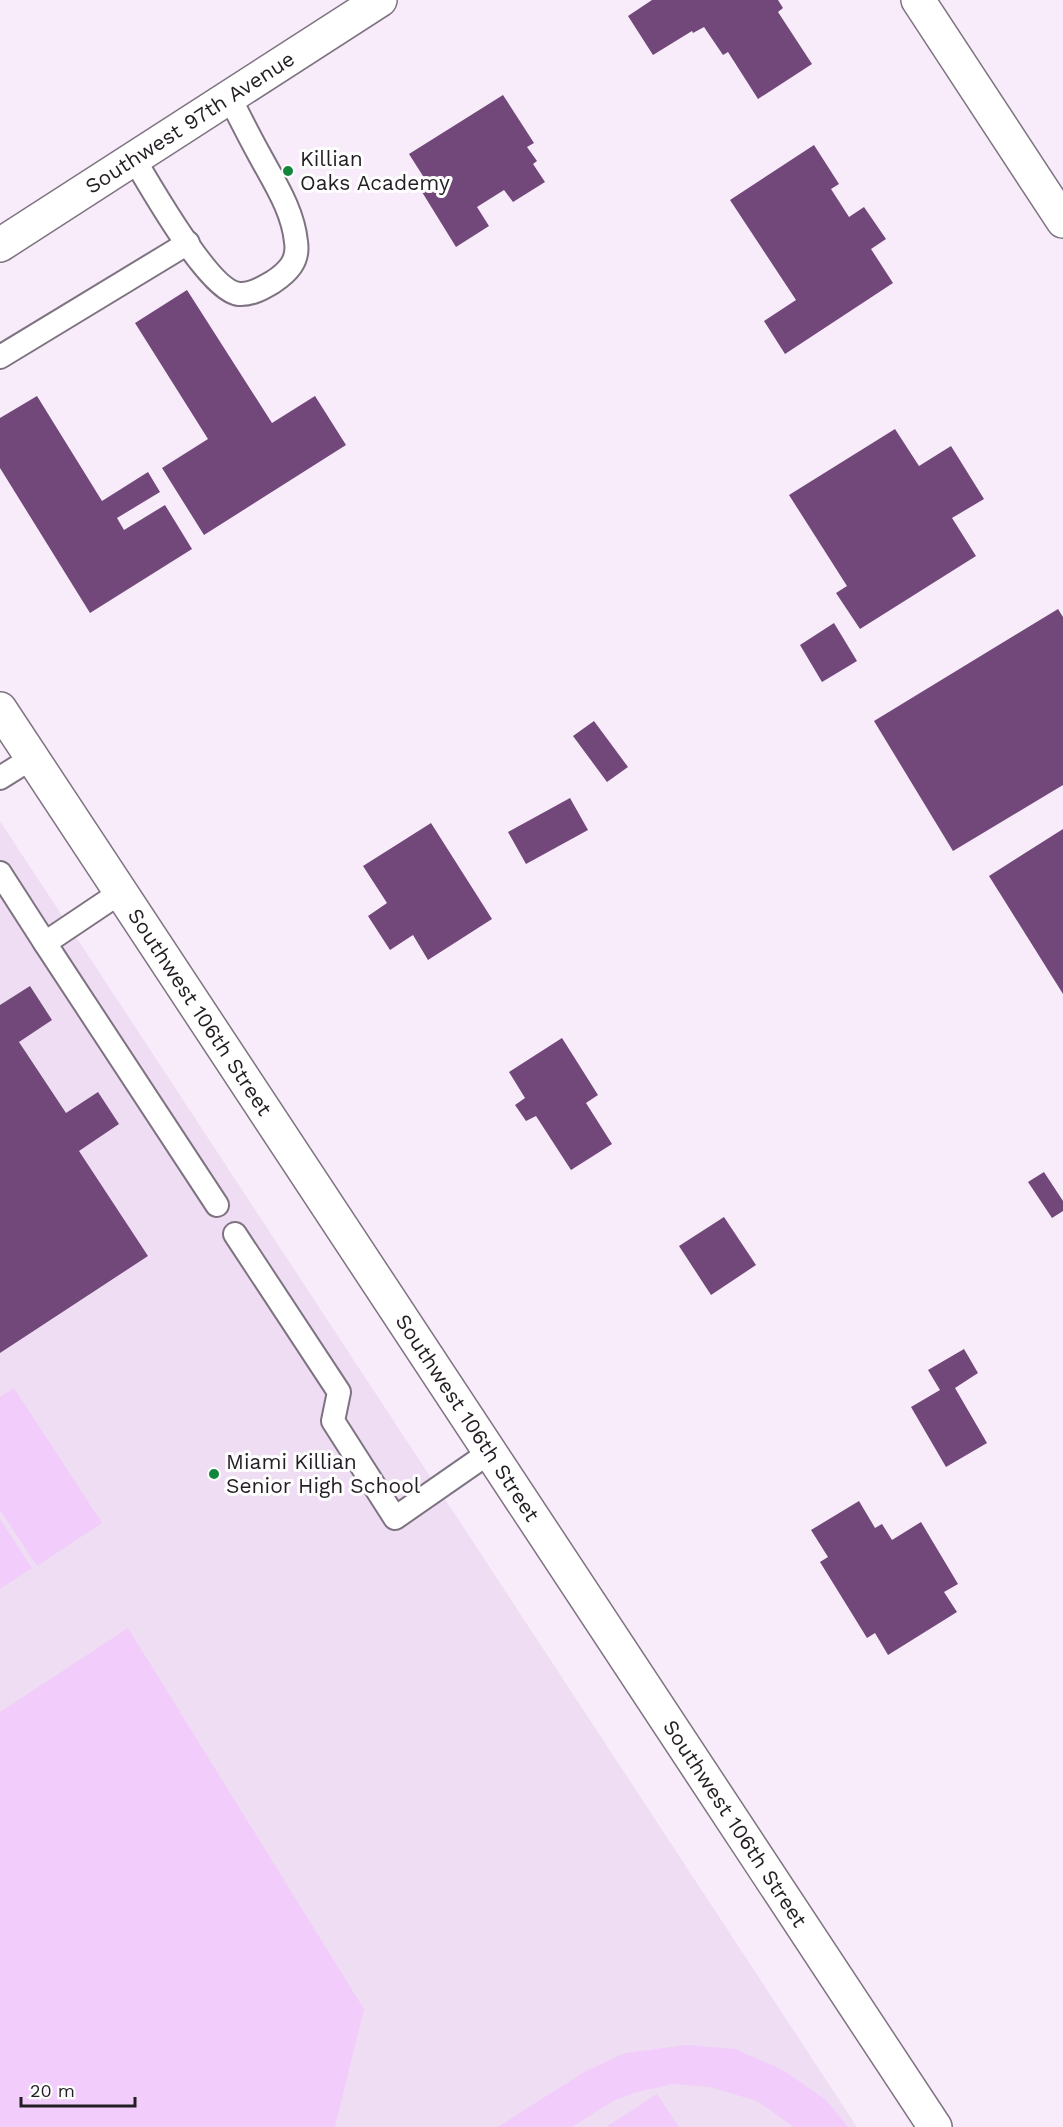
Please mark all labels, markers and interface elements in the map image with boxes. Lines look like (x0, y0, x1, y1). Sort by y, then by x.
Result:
street label: Southwest 97th Avenue (80, 46, 299, 199)
place label: Killian Oaks Academy (300, 146, 450, 195)
marker: Killian Oaks Academy (281, 164, 295, 178)
street label: Southwest 106th Street (123, 903, 278, 1120)
street label: Southwest 106th Street (390, 1309, 545, 1526)
place label: Miami Killian Senior High School (226, 1449, 421, 1498)
marker: Miami Killian Senior High School (207, 1467, 221, 1481)
street label: Southwest 106th Street (658, 1715, 813, 1932)
scale bar (21, 2070, 135, 2108)
text: 20 m (30, 2080, 75, 2101)

